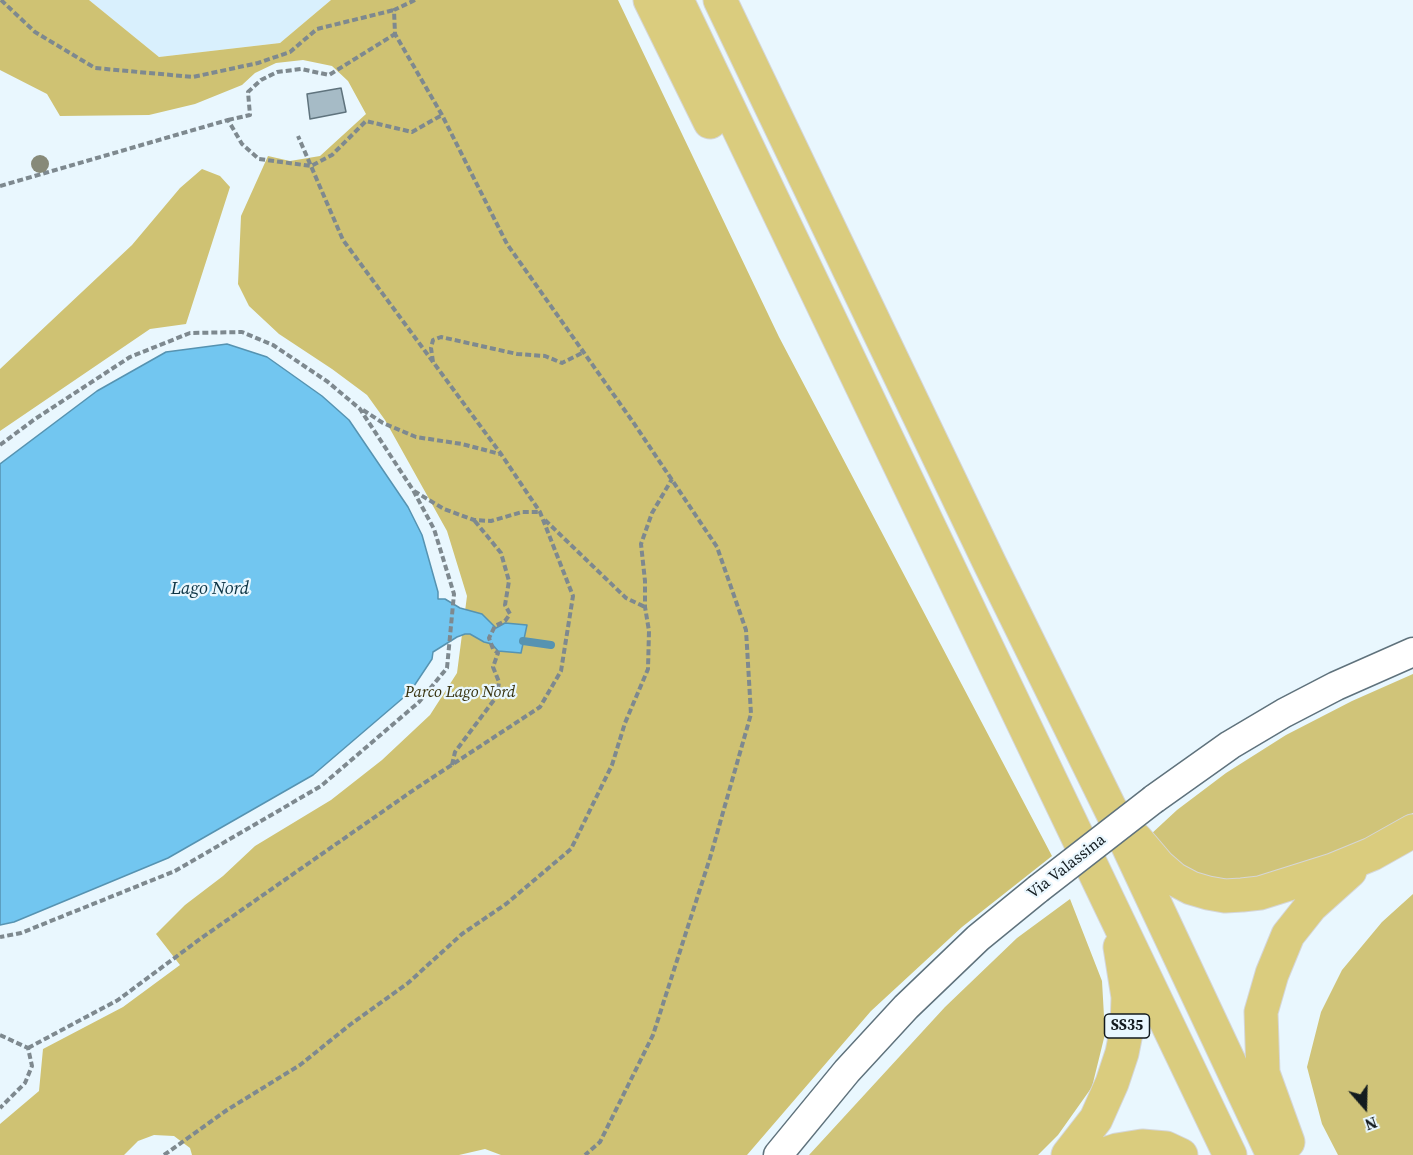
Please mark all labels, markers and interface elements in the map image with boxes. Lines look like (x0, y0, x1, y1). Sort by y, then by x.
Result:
water label: Lago Nord (171, 578, 249, 600)
park label: Parco Lago Nord (405, 683, 515, 703)
street label: Via Valassina (1024, 831, 1110, 903)
road number: SS35 (1104, 1014, 1150, 1038)
north arrow (1335, 1077, 1395, 1137)
text: N (1362, 1112, 1380, 1136)

